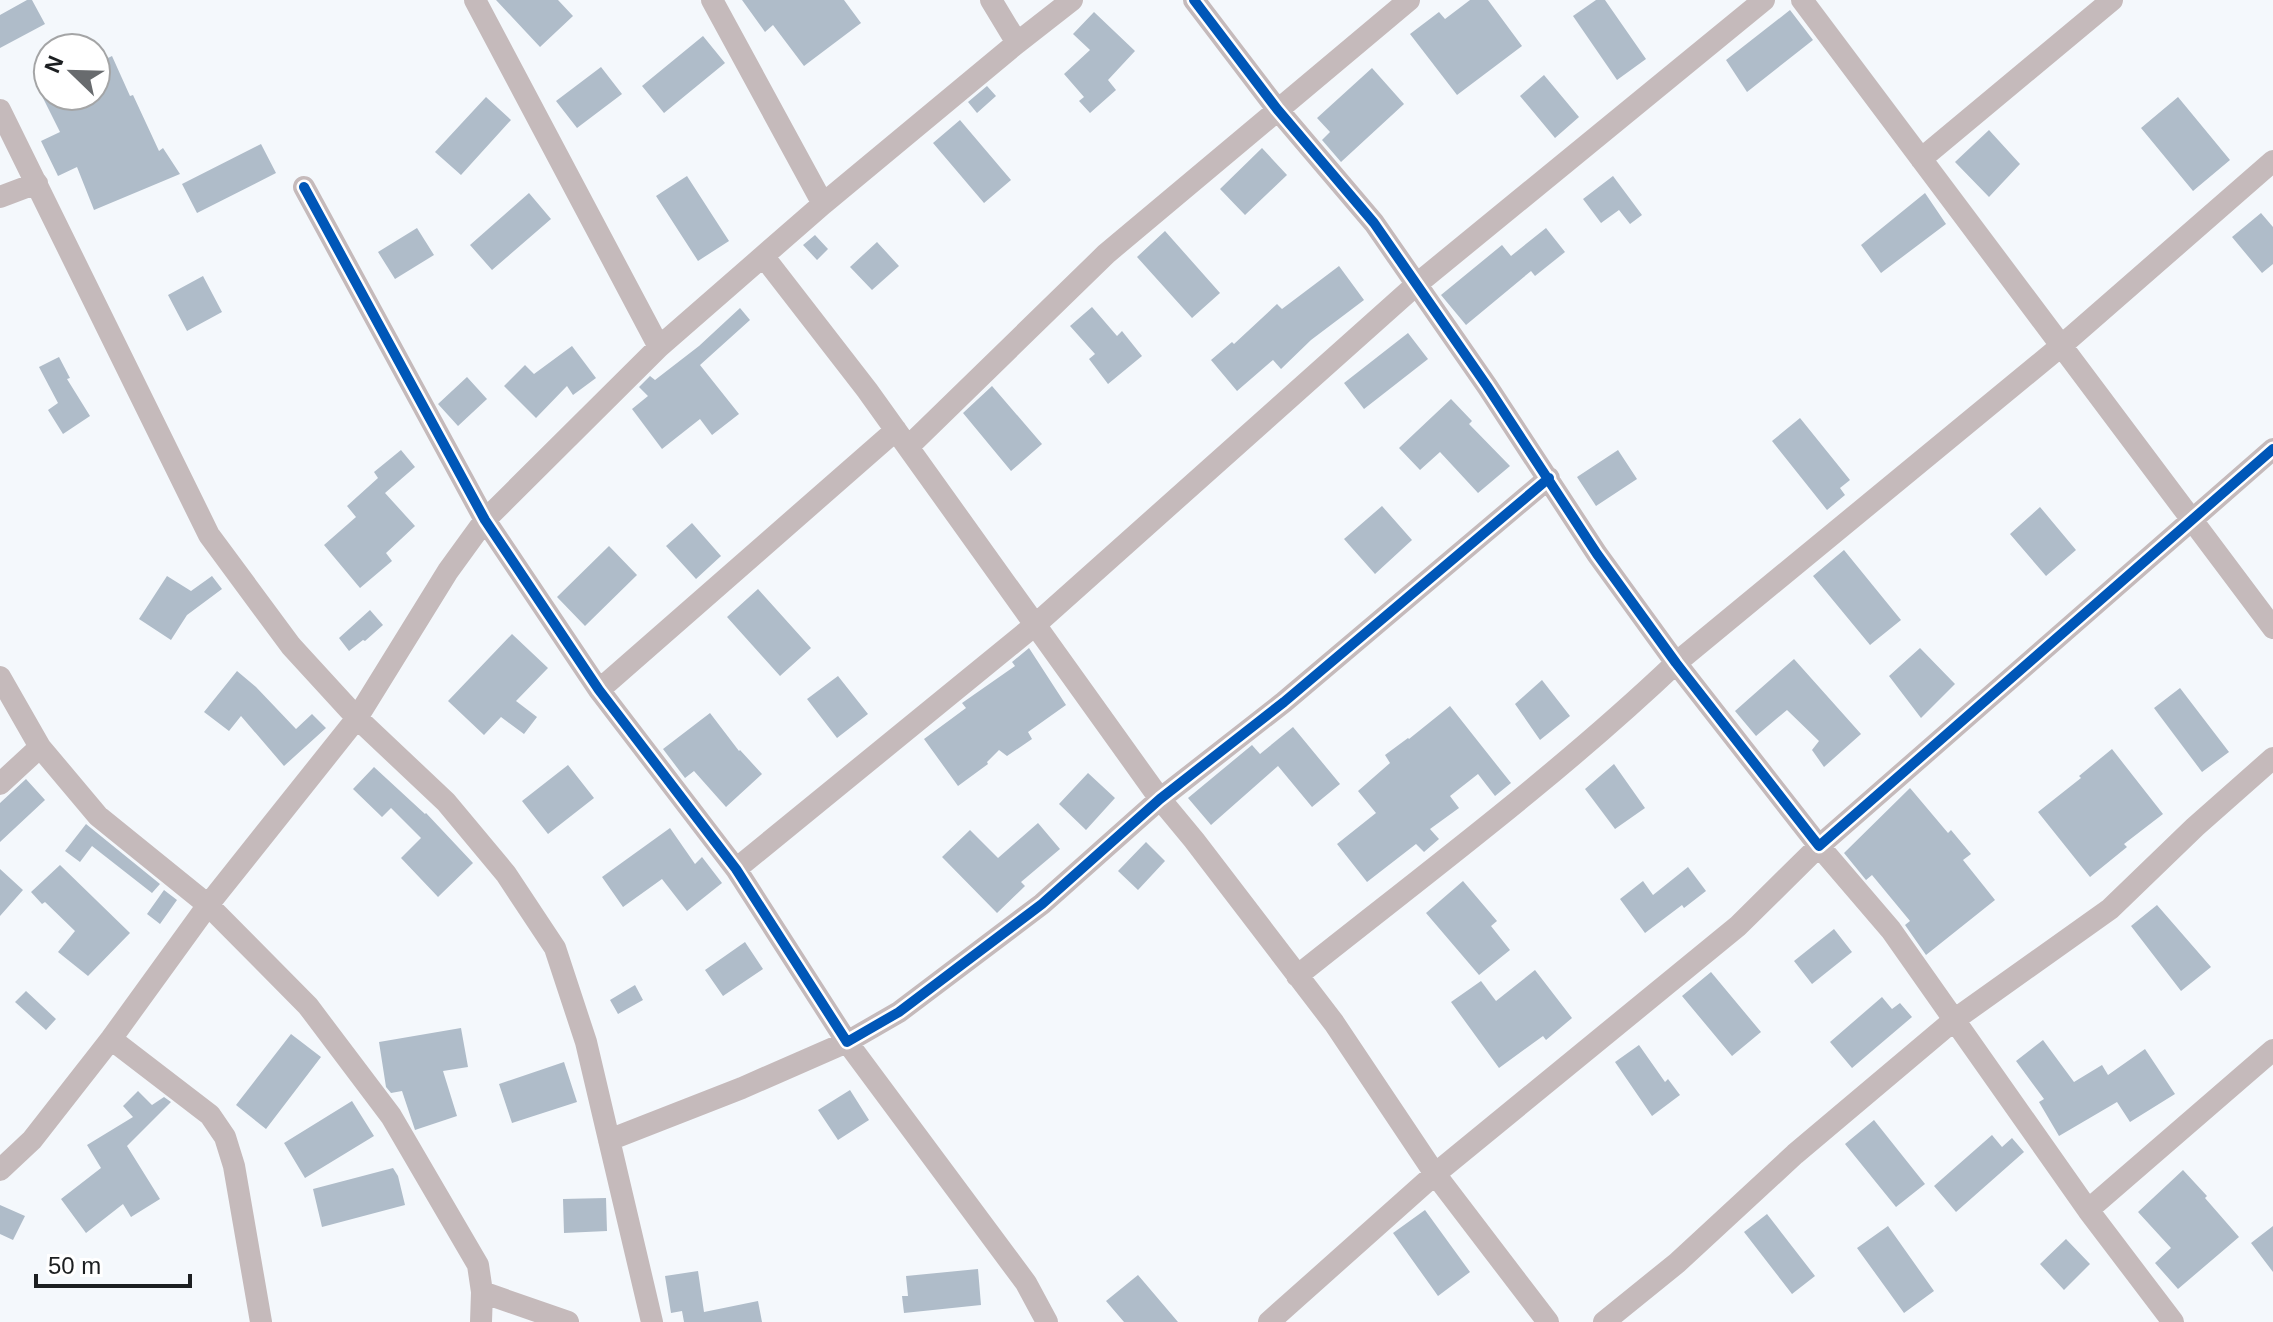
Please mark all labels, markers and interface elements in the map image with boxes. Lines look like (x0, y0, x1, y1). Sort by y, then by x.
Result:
north arrow (32, 32, 112, 112)
text: N (39, 52, 69, 77)
scale bar (36, 1238, 190, 1288)
text: 50 m (48, 1252, 101, 1279)

